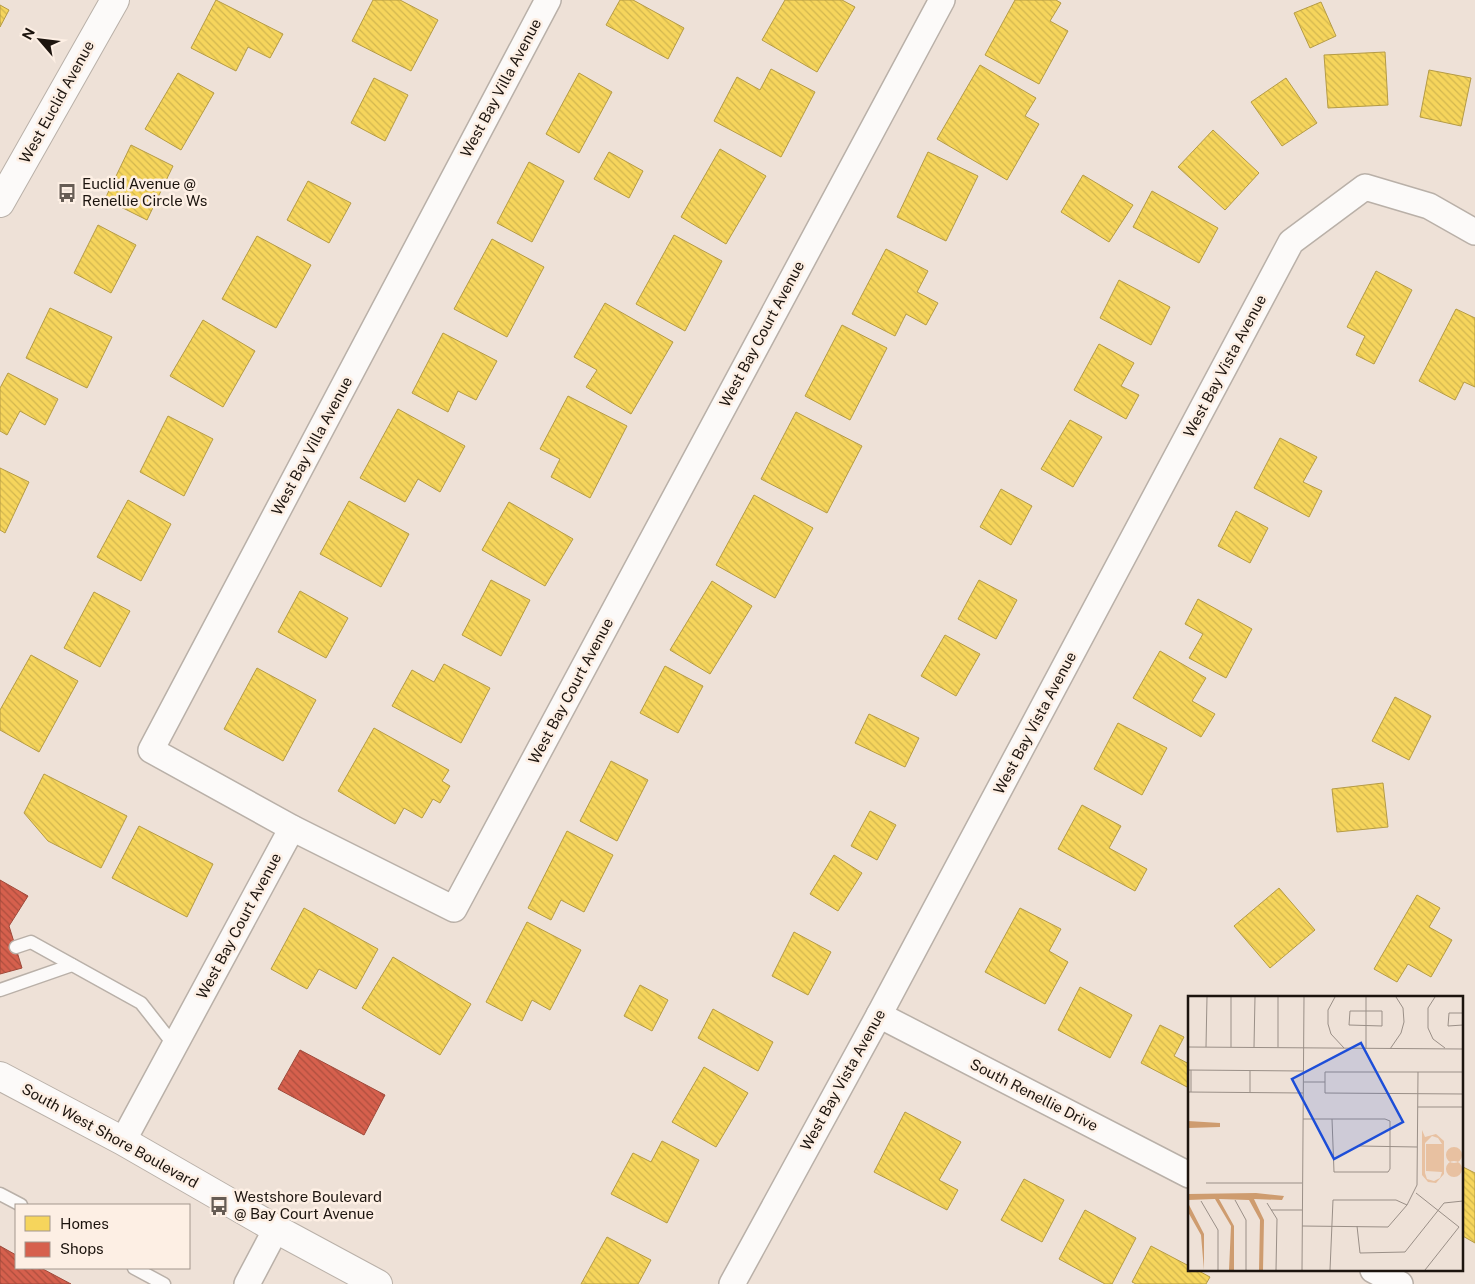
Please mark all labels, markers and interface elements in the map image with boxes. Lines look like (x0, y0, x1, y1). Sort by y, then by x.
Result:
north arrow (15, 15, 65, 65)
street label: West Bay Villa Avenue (457, 16, 544, 160)
text: N (19, 25, 38, 42)
street label: West Euclid Avenue (16, 38, 97, 166)
place label: Euclid Avenue @ Renellie Circle Ws (82, 175, 207, 209)
bus stop icon: Euclid Avenue @ Renellie Circle Ws (56, 182, 78, 204)
street label: West Bay Court Avenue (716, 258, 807, 410)
street label: West Bay Vista Avenue (1180, 292, 1269, 440)
street label: West Bay Villa Avenue (268, 374, 355, 518)
street label: West Bay Court Avenue (525, 615, 616, 767)
street label: West Bay Vista Avenue (990, 649, 1079, 797)
street label: West Bay Court Avenue (193, 850, 284, 1002)
inset map (1188, 996, 1462, 1272)
street label: West Bay Vista Avenue (797, 1006, 888, 1153)
street label: South Renellie Drive (967, 1055, 1101, 1134)
street label: South West Shore Boulevard (19, 1080, 201, 1191)
place label: Westshore Boulevard @ Bay Court Avenue (234, 1188, 382, 1222)
bus stop icon: Westshore Boulevard @ Bay Court Avenue (208, 1195, 230, 1217)
legend (15, 1204, 190, 1269)
text: Homes (60, 1215, 109, 1232)
text: Shops (60, 1240, 104, 1257)

